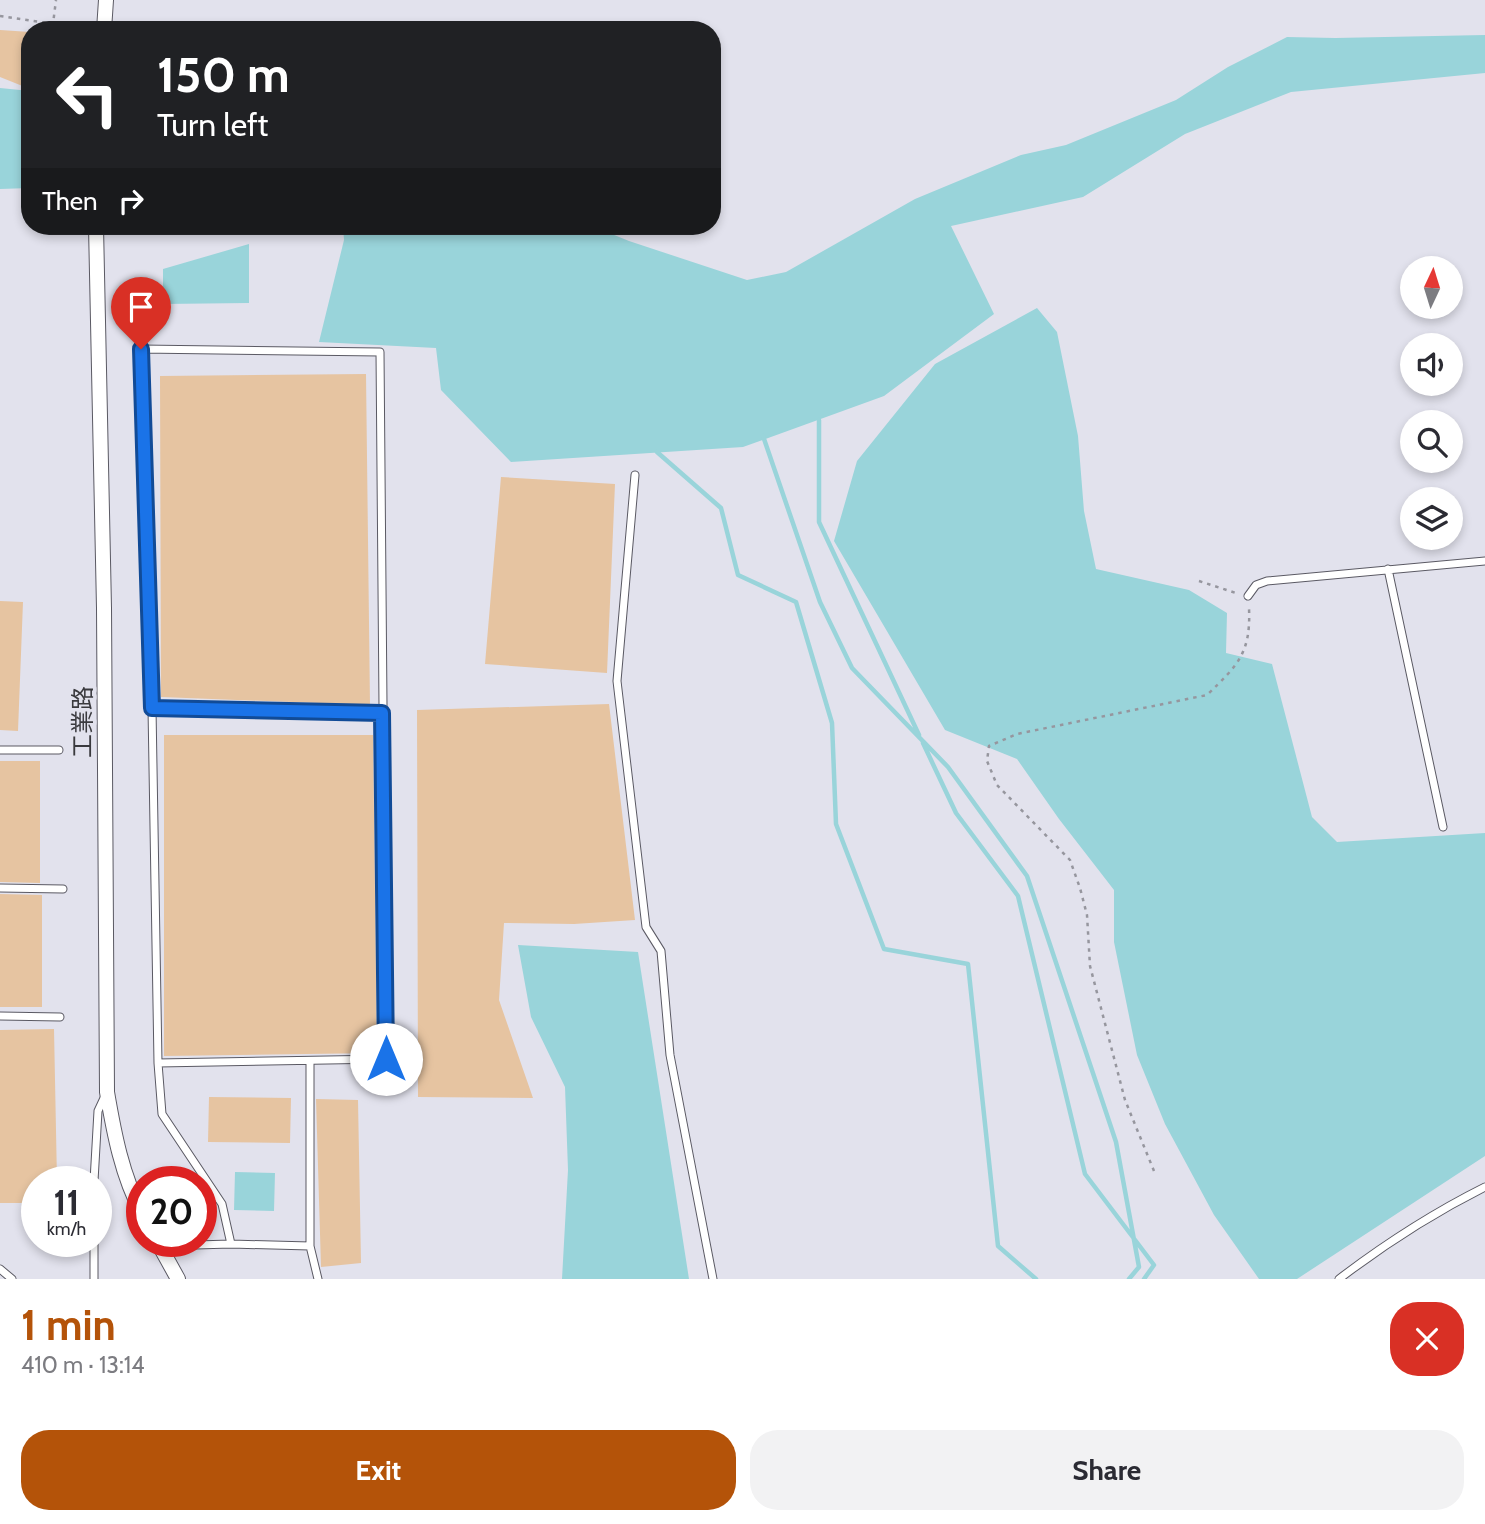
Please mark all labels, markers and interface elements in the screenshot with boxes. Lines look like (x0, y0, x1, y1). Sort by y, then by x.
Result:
text: 150 m (157, 45, 290, 104)
icon: left (42, 49, 133, 140)
text: Turn left (157, 105, 268, 144)
icon: right (112, 182, 150, 220)
text: Then (42, 185, 98, 217)
north arrow (1400, 256, 1463, 318)
map controls (1400, 256, 1463, 550)
pin (111, 277, 171, 349)
icon: arrive (122, 288, 160, 326)
button: sound (1400, 333, 1463, 396)
button: search (1400, 410, 1463, 473)
button: layers (1400, 487, 1463, 550)
street label: 工業路 (68, 686, 97, 758)
position arrow (349, 1022, 423, 1096)
speed limit sign: 20 (126, 1166, 217, 1257)
text: 11 (54, 1181, 79, 1224)
text: km/h (47, 1218, 86, 1240)
text: 1 min (21, 1299, 116, 1351)
button: close (1390, 1302, 1464, 1376)
text: 410 m · 13:14 (21, 1351, 145, 1379)
button: Exit (21, 1430, 736, 1510)
button: Share (750, 1430, 1464, 1510)

